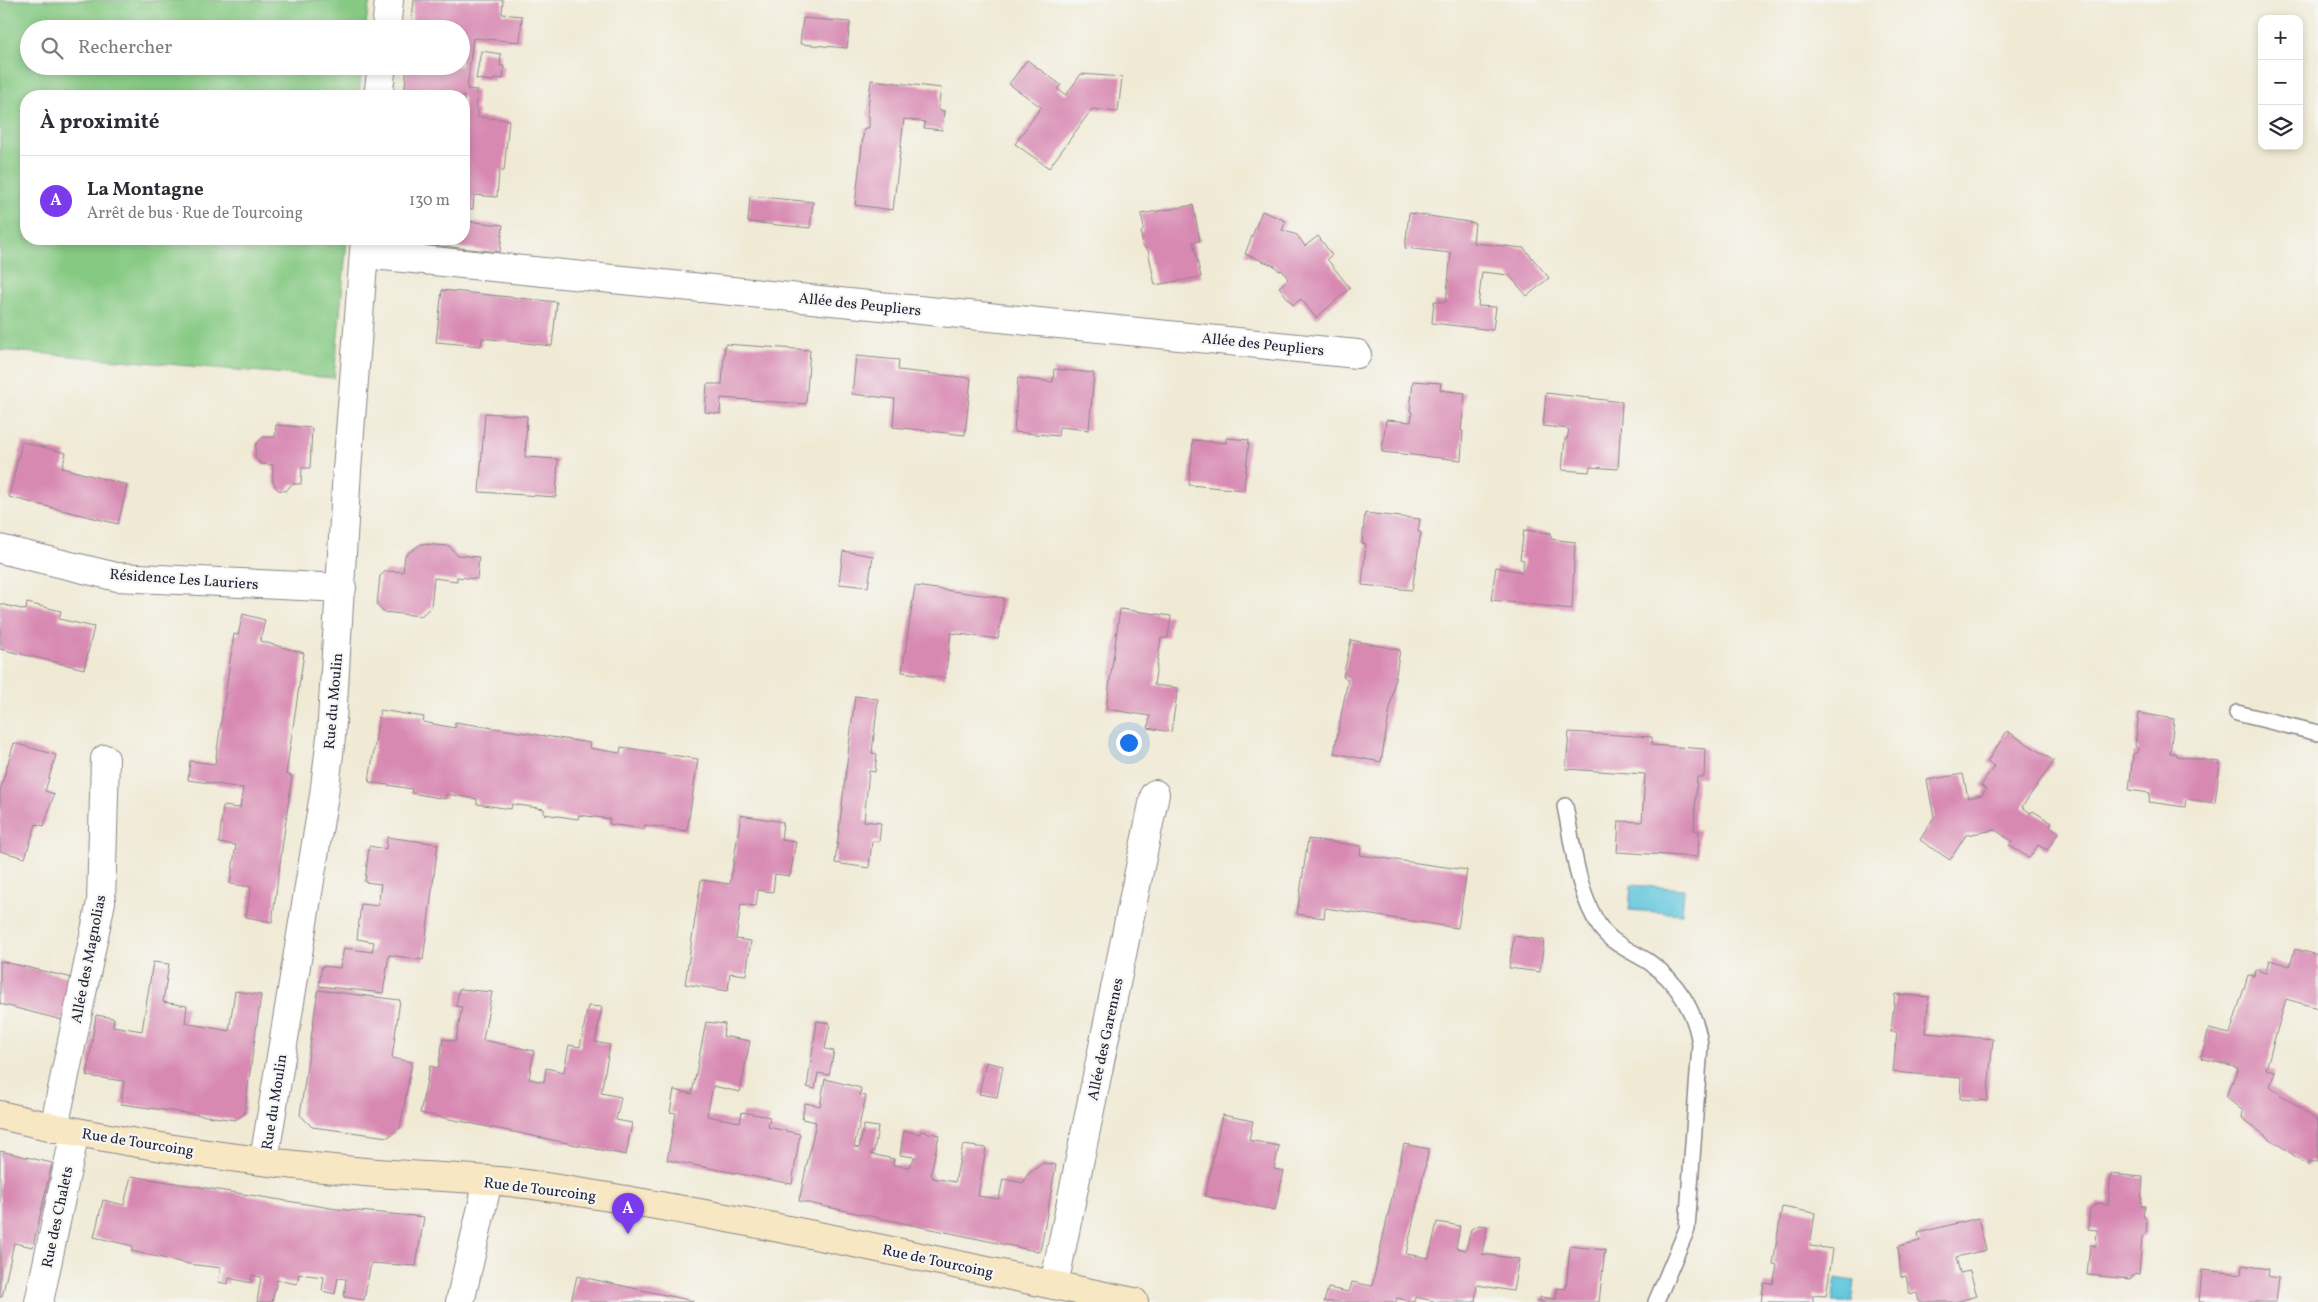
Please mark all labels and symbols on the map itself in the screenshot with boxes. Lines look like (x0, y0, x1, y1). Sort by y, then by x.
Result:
street label: Allée des Peupliers (798, 289, 922, 322)
street label: Allée des Peupliers (1201, 329, 1325, 362)
street label: Résidence Les Lauriers (109, 565, 259, 596)
street label: Rue du Moulin (320, 652, 349, 750)
your location (1116, 730, 1142, 756)
street label: Allée des Magnolias (67, 893, 112, 1025)
street label: Allée des Garennes (1083, 976, 1130, 1103)
street label: Rue du Moulin (258, 1053, 293, 1152)
street label: Rue de Tourcoing (80, 1124, 196, 1163)
street label: Rue des Chalets (37, 1165, 79, 1270)
street label: Rue de Tourcoing (482, 1173, 598, 1208)
pin: A (612, 1193, 644, 1234)
street label: Rue de Tourcoing (880, 1240, 996, 1285)

